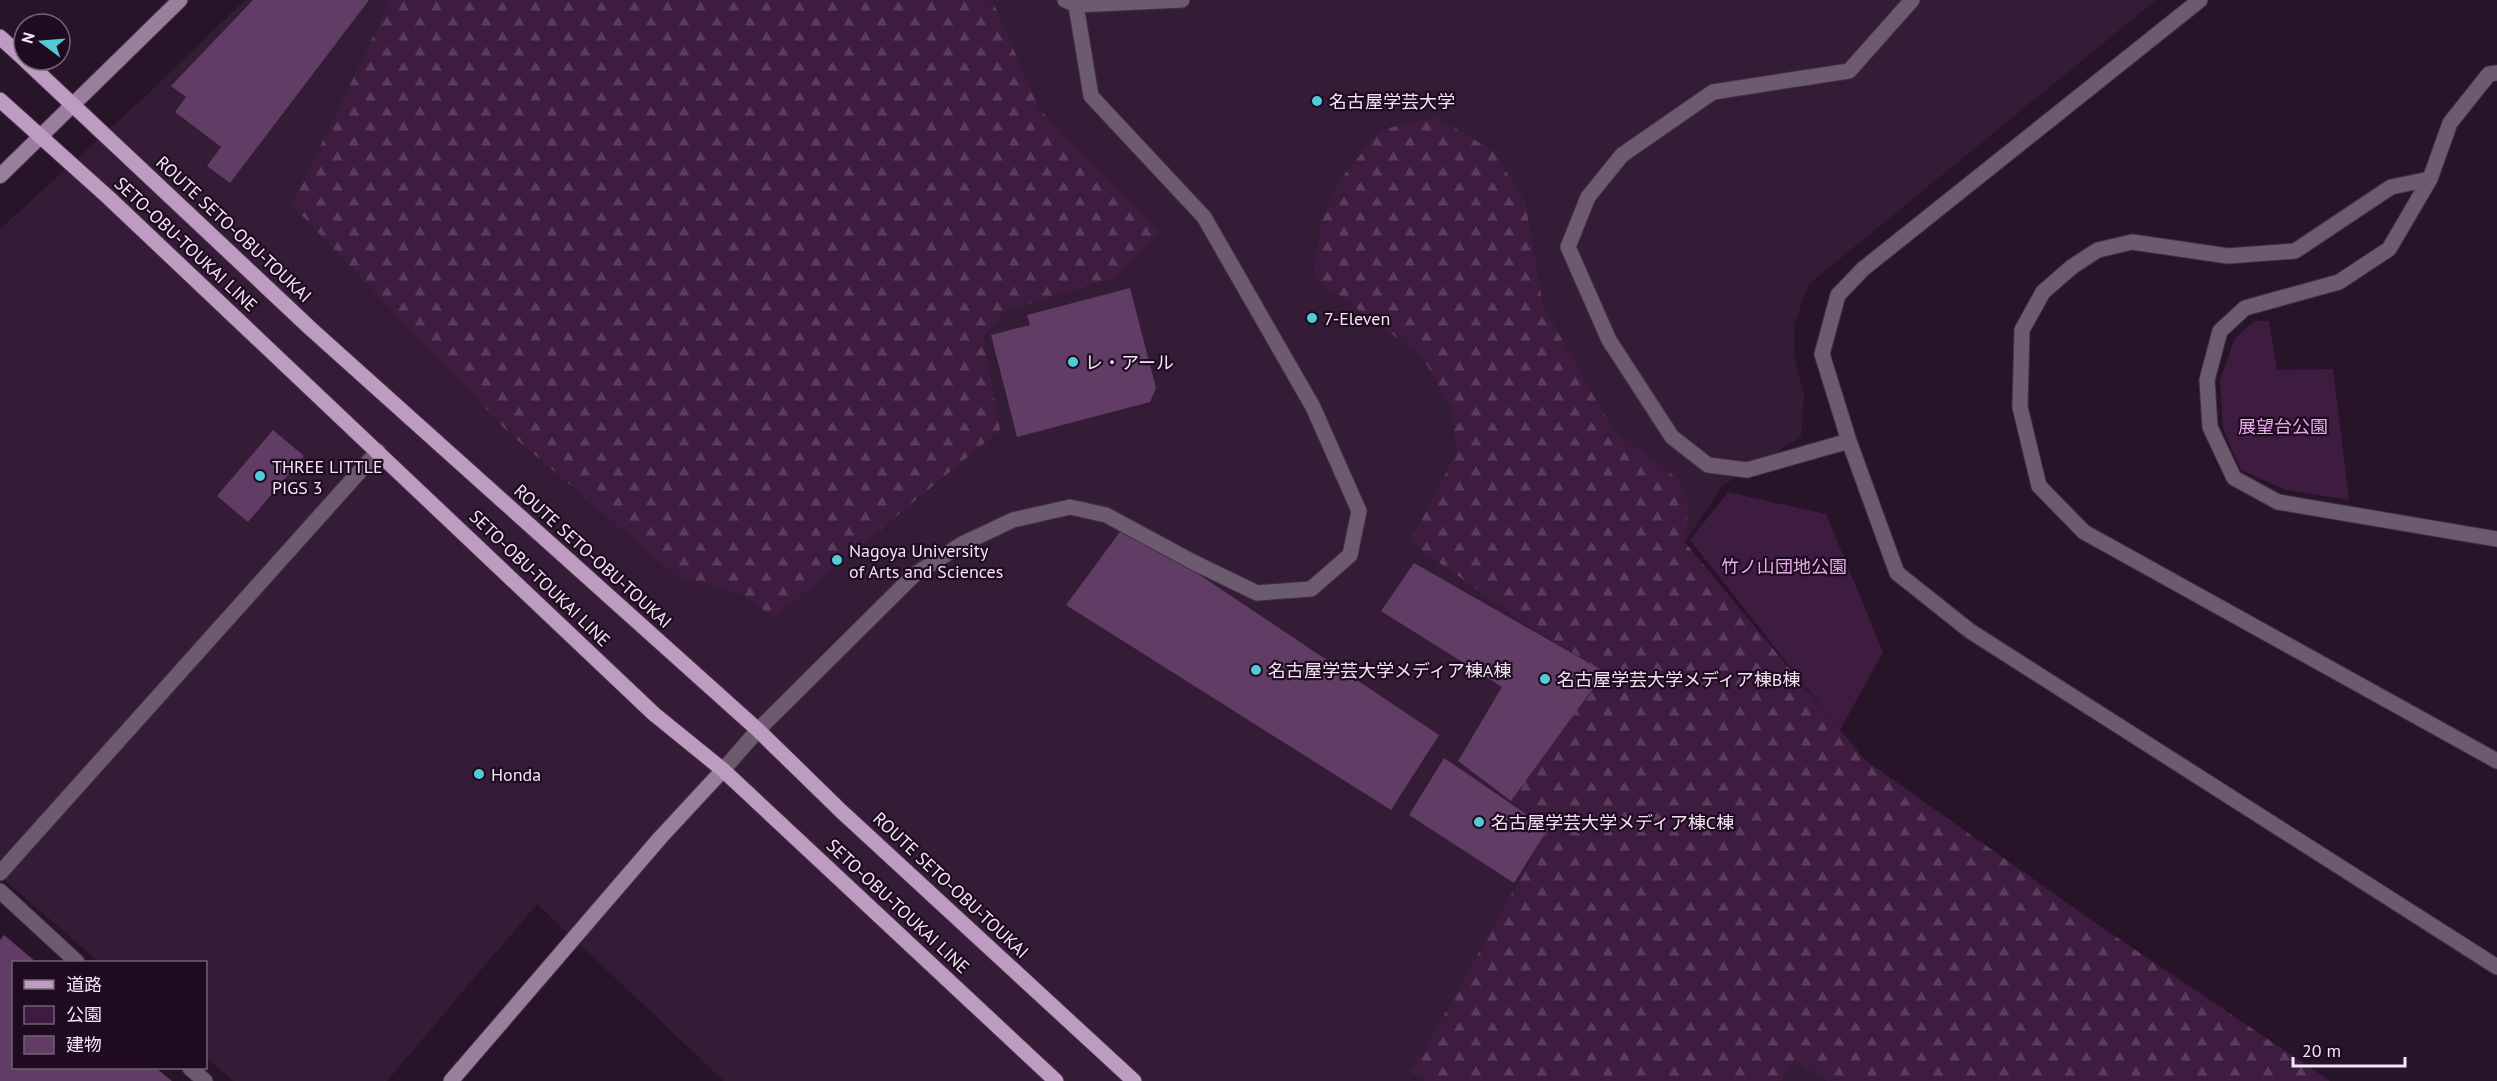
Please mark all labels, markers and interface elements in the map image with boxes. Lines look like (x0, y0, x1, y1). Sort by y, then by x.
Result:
north arrow (12, 12, 72, 72)
text: N (17, 30, 39, 46)
place label: 名古屋学芸大学 (1329, 90, 1455, 113)
marker: 名古屋学芸大学 (1310, 94, 1324, 108)
street label: ROUTE SETO-OBU-TOUKAI (151, 151, 317, 307)
street label: SETO-OBU-TOUKAI LINE (110, 172, 262, 316)
place label: 7-Eleven (1324, 307, 1390, 330)
marker: 7-Eleven (1305, 311, 1319, 325)
place label: レ・アール (1085, 351, 1174, 374)
marker: レ・アール (1066, 355, 1080, 369)
park label: 展望台公園 (2238, 415, 2328, 438)
place label: THREE LITTLE PIGS 3 (272, 455, 383, 499)
marker: THREE LITTLE PIGS 3 (253, 469, 267, 483)
street label: ROUTE SETO-OBU-TOUKAI (509, 479, 677, 633)
street label: SETO-OBU-TOUKAI LINE (465, 505, 615, 651)
place label: Nagoya University of Arts and Sciences (849, 539, 1003, 583)
marker: Nagoya University of Arts and Sciences (830, 553, 844, 567)
park label: 竹ノ山団地公園 (1721, 555, 1847, 578)
place label: 名古屋学芸大学メディア棟A棟 (1268, 659, 1511, 682)
marker: 名古屋学芸大学メディア棟A棟 (1249, 663, 1263, 677)
place label: 名古屋学芸大学メディア棟B棟 (1557, 668, 1800, 691)
marker: 名古屋学芸大学メディア棟B棟 (1538, 672, 1552, 686)
place label: Honda (491, 763, 541, 786)
marker: Honda (472, 767, 486, 781)
street label: ROUTE SETO-OBU-TOUKAI (868, 807, 1034, 963)
place label: 名古屋学芸大学メディア棟C棟 (1491, 811, 1734, 834)
marker: 名古屋学芸大学メディア棟C棟 (1472, 815, 1486, 829)
street label: SETO-OBU-TOUKAI LINE (822, 834, 974, 978)
legend (12, 961, 207, 1069)
text: 道路 (66, 973, 102, 996)
text: 公園 (66, 1003, 102, 1026)
scale bar (2293, 1030, 2406, 1068)
text: 建物 (66, 1033, 102, 1056)
text: 20 m (2302, 1039, 2341, 1062)

